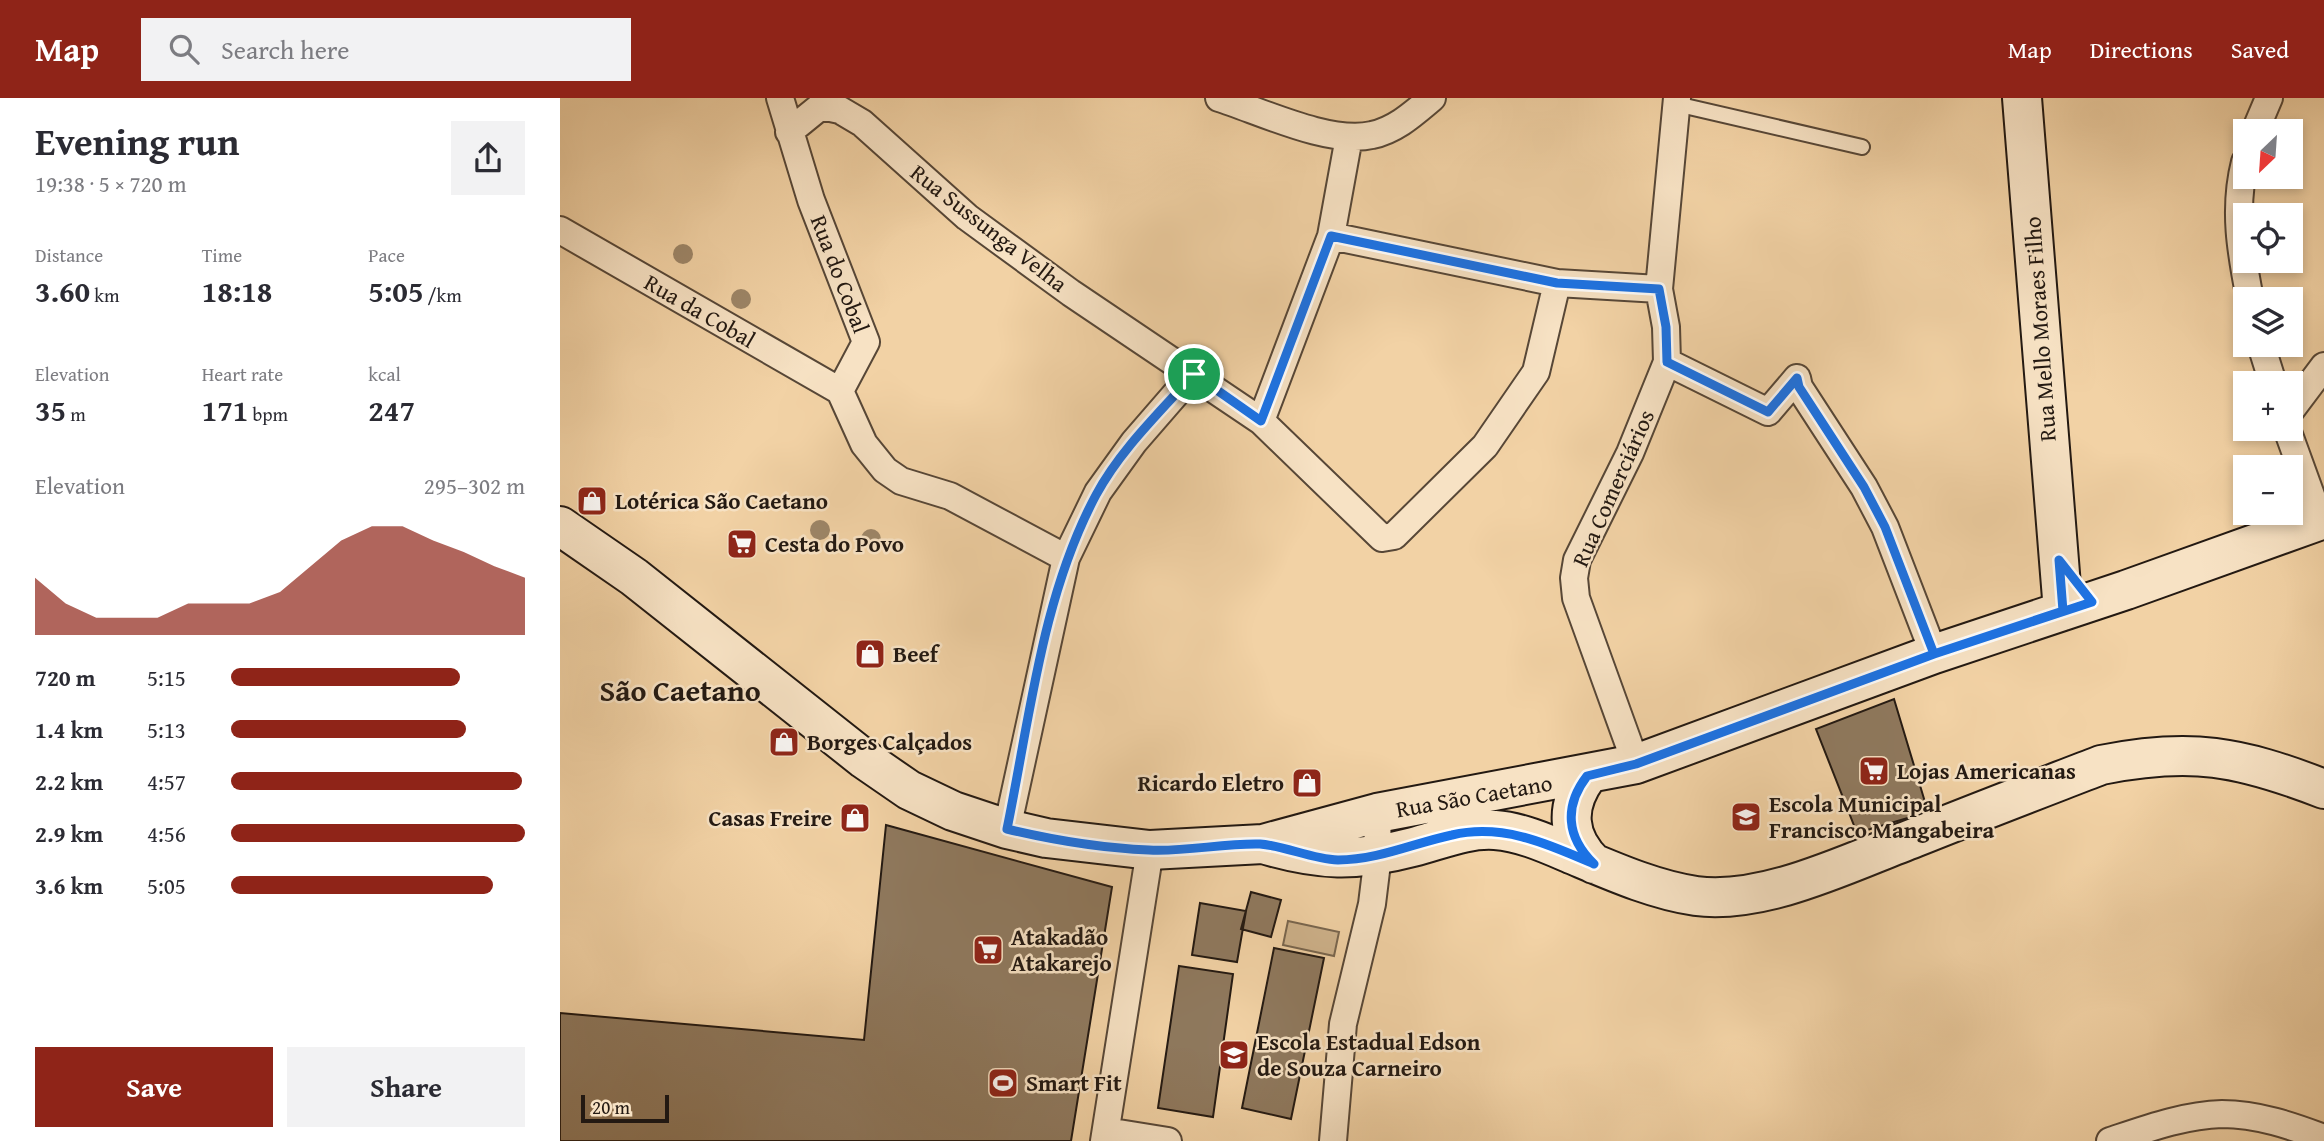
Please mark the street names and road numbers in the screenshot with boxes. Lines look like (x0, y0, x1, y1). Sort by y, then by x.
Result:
street label: Rua Sussunga Velha (904, 156, 1075, 299)
street label: Rua do Cobal (803, 210, 878, 338)
street label: Rua Mello Moraes Filho (2015, 215, 2064, 443)
street label: Rua da Cobal (639, 265, 762, 356)
street label: Rua Comerciários (1563, 404, 1662, 572)
street label: Rua São Caetano (1393, 766, 1555, 826)

